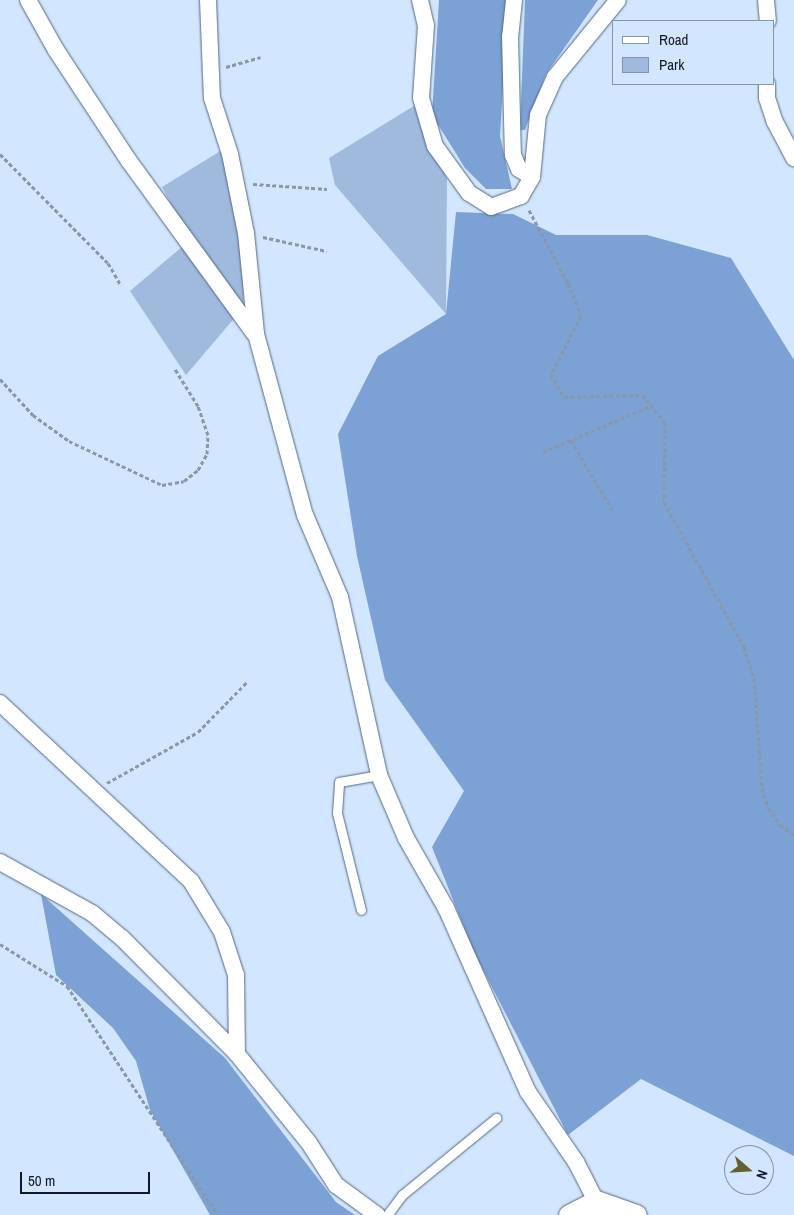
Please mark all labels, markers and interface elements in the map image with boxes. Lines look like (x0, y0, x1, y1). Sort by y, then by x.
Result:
legend (612, 20, 774, 85)
text: Road (659, 29, 688, 50)
text: Park (659, 54, 684, 75)
north arrow (724, 1145, 774, 1195)
scale bar (22, 1162, 152, 1194)
text: N (752, 1168, 772, 1181)
text: 50 m (28, 1170, 55, 1191)

